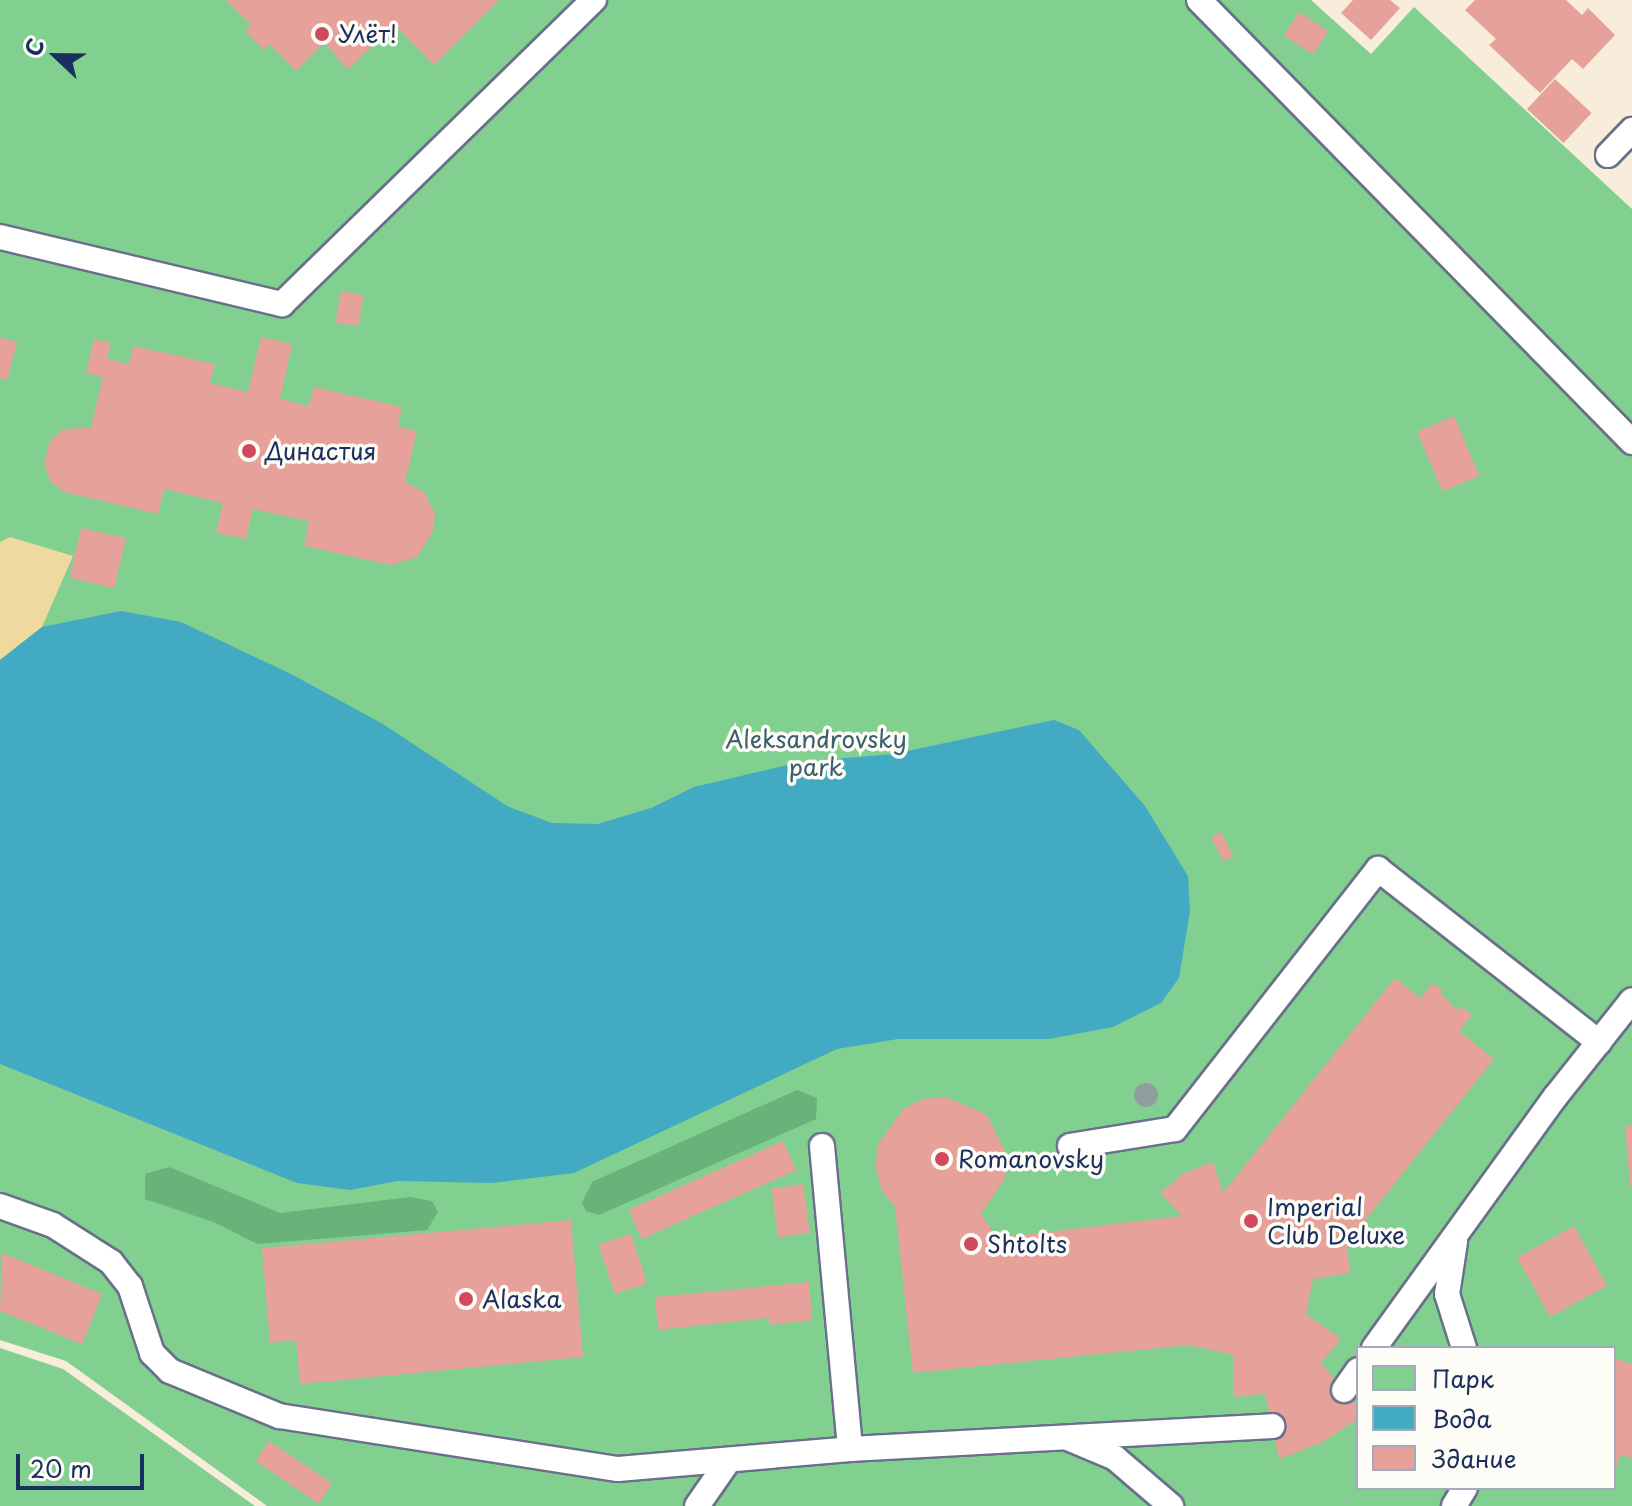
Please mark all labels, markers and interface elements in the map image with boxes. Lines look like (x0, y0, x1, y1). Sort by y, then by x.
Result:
north arrow (16, 16, 96, 96)
place label: Улёт! (338, 20, 397, 48)
marker: Улёт! (313, 25, 331, 43)
text: С (15, 33, 52, 61)
place label: Династия (265, 437, 377, 465)
marker: Династия (240, 442, 258, 460)
park label: Aleksandrovsky park (725, 725, 907, 781)
place label: Romanovsky (958, 1145, 1104, 1173)
marker: Romanovsky (933, 1150, 951, 1168)
place label: Imperial Club Deluxe (1267, 1193, 1405, 1249)
marker: Imperial Club Deluxe (1242, 1212, 1260, 1230)
place label: Shtolts (987, 1230, 1067, 1258)
marker: Shtolts (962, 1235, 980, 1253)
place label: Alaska (482, 1285, 561, 1313)
marker: Alaska (457, 1290, 475, 1308)
legend (1356, 1346, 1616, 1490)
text: Парк (1432, 1360, 1494, 1396)
text: Вода (1432, 1400, 1491, 1436)
scale bar (20, 1438, 148, 1488)
text: Здание (1432, 1440, 1517, 1476)
text: 20 m (30, 1450, 92, 1486)

